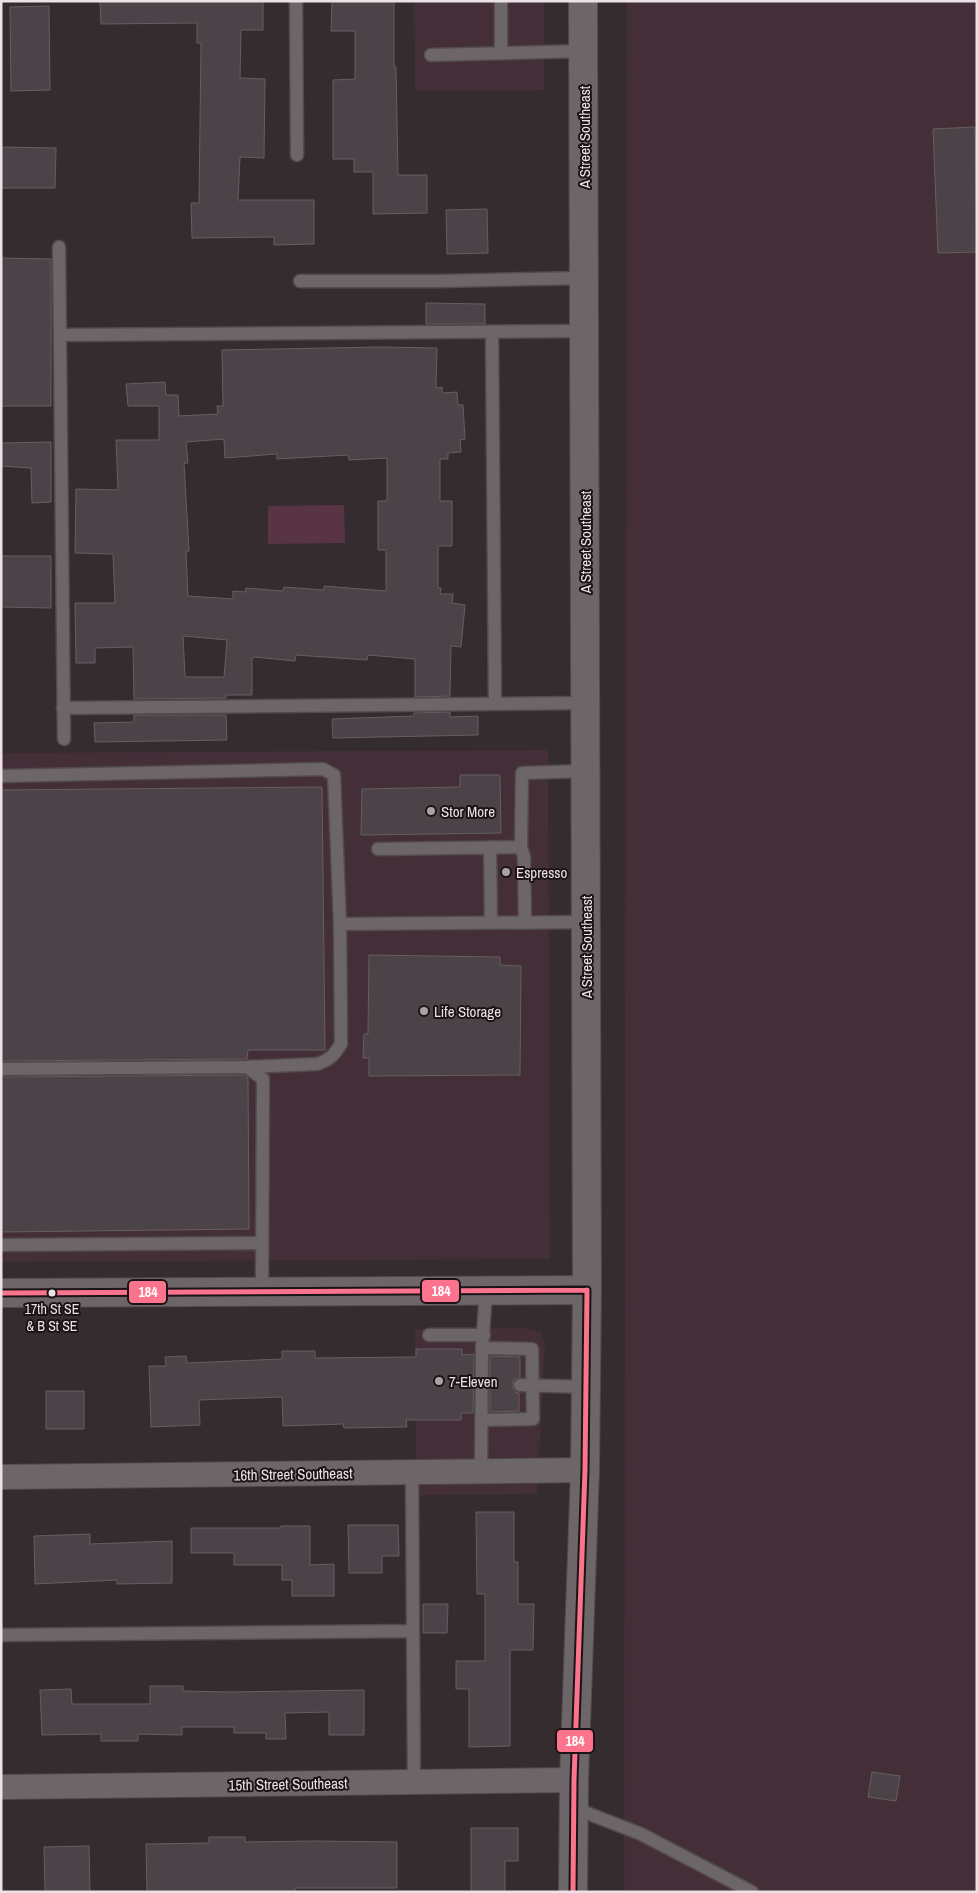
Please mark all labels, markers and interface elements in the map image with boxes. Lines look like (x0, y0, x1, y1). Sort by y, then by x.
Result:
street label: A Street Southeast (574, 85, 595, 189)
street label: A Street Southeast (575, 490, 596, 594)
place label: Stor More (441, 801, 495, 822)
marker: Stor More (425, 805, 437, 817)
place label: Espresso (516, 862, 567, 883)
marker: Espresso (500, 866, 512, 878)
street label: A Street Southeast (576, 895, 597, 999)
place label: Life Storage (434, 1001, 501, 1022)
marker: Life Storage (418, 1005, 430, 1017)
line badge: 184 (421, 1279, 460, 1303)
line badge: 184 (128, 1280, 167, 1304)
text: 184 (431, 1282, 451, 1300)
text: 184 (138, 1283, 158, 1301)
marker: 17th St SE & B St SE (47, 1288, 57, 1298)
place label: 17th St SE & B St SE (25, 1300, 79, 1335)
place label: 7-Eleven (449, 1371, 498, 1392)
marker: 7-Eleven (433, 1375, 445, 1387)
street label: 16th Street Southeast (233, 1462, 353, 1486)
line badge: 184 (556, 1729, 594, 1753)
text: 184 (565, 1732, 585, 1750)
street label: 15th Street Southeast (228, 1772, 348, 1796)

